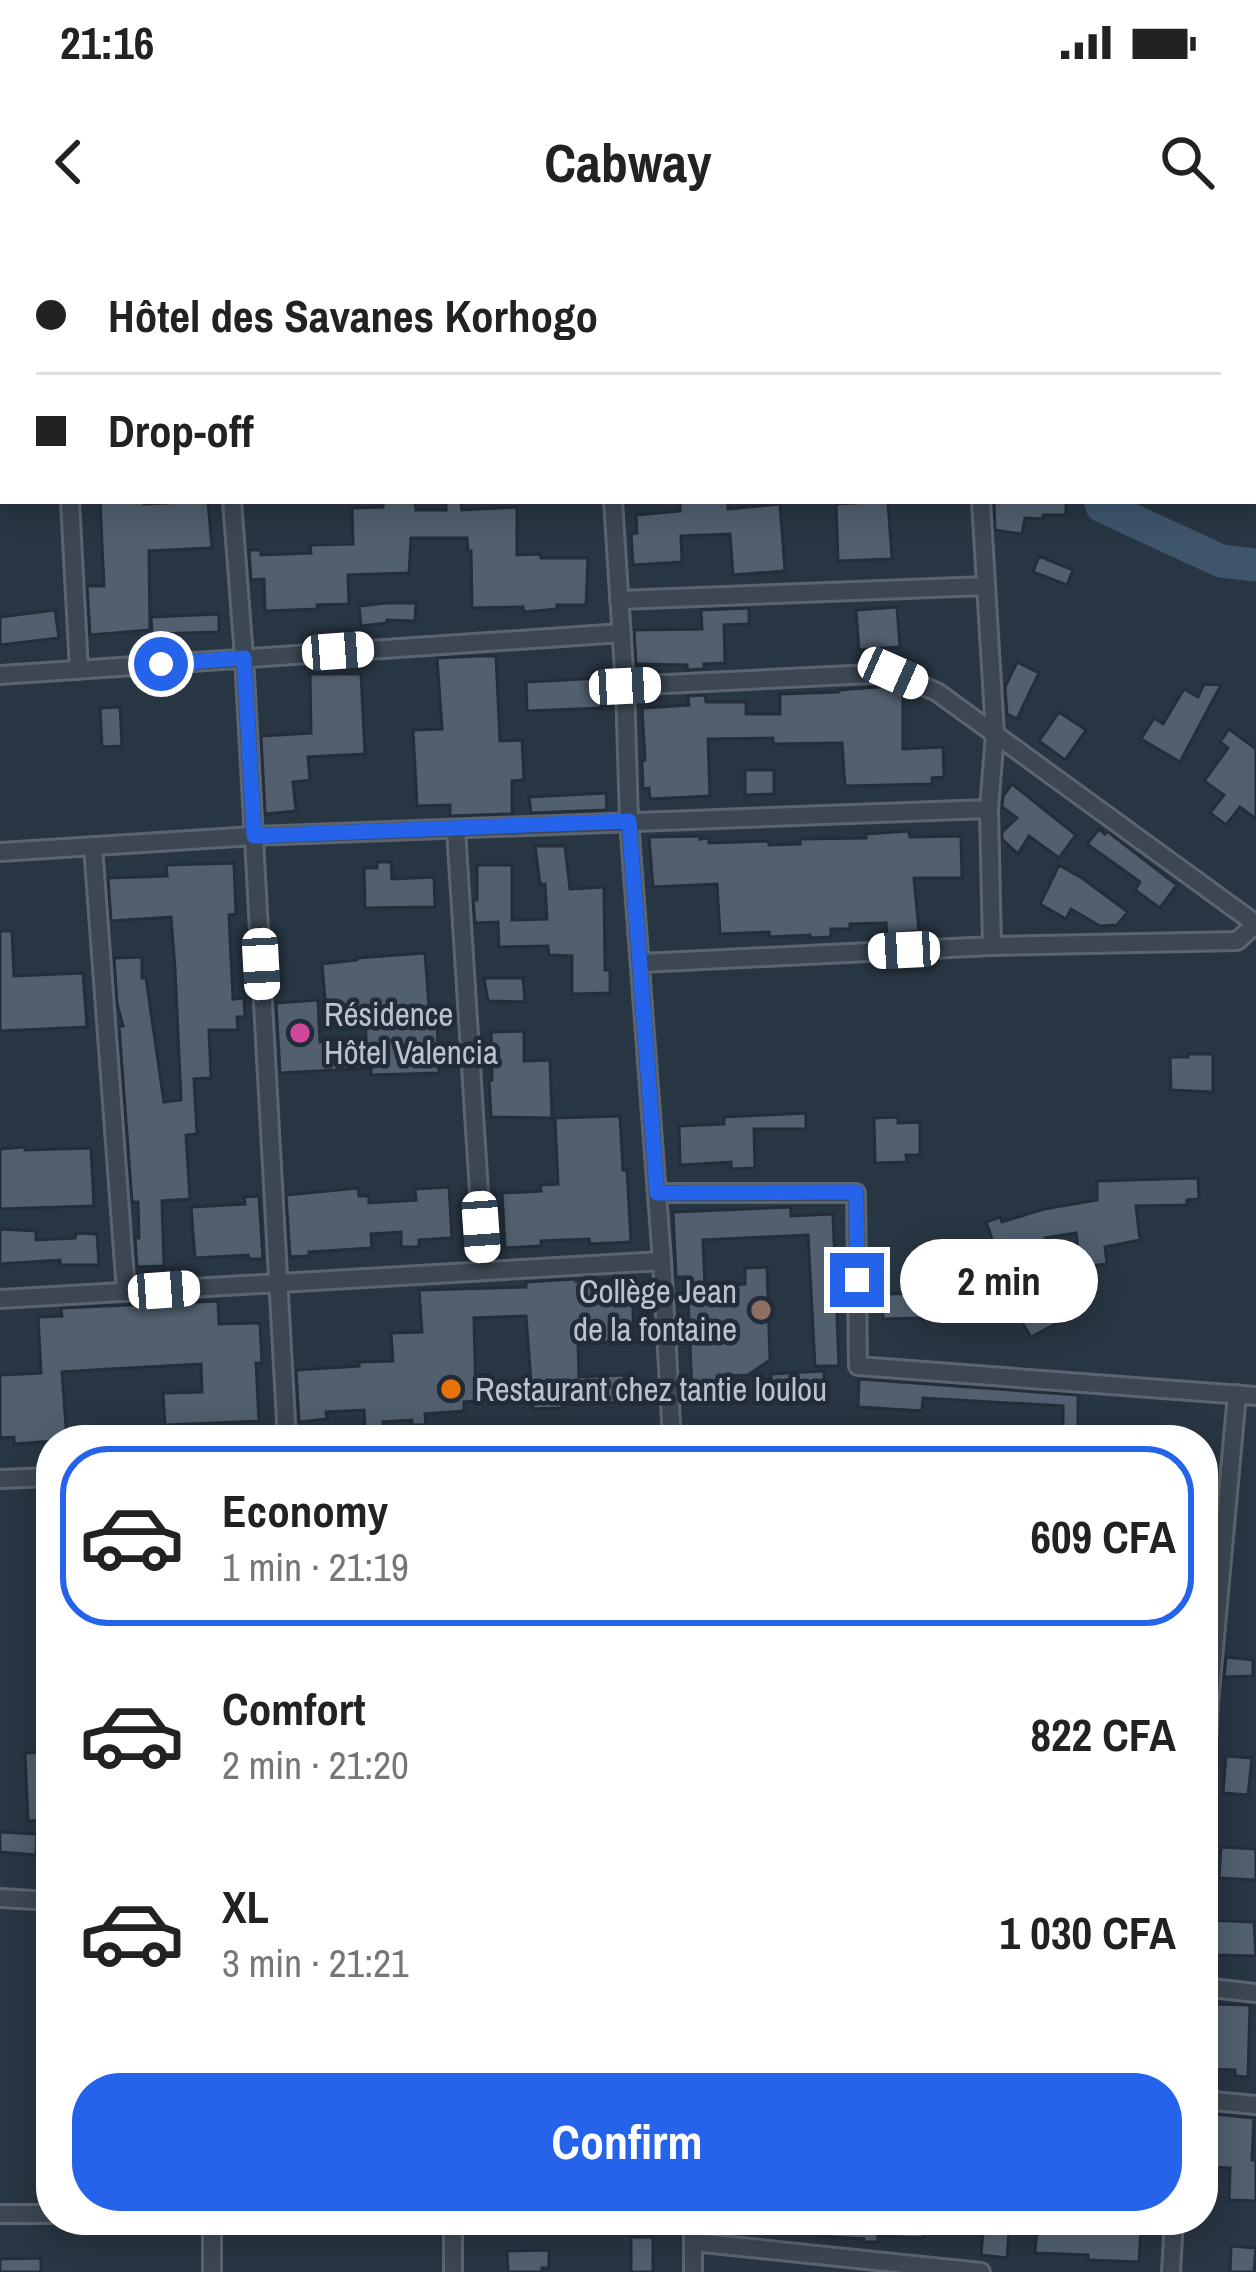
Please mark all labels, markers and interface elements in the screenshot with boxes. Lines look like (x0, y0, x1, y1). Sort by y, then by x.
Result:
text: 21:16 (60, 12, 154, 73)
text: Cabway (544, 126, 712, 199)
icon: back (36, 129, 102, 195)
icon: search (1154, 129, 1220, 195)
text: Hôtel des Savanes Korhogo (108, 285, 598, 346)
text: Drop-off (108, 400, 254, 461)
car (301, 631, 375, 671)
route start (134, 637, 188, 691)
car (853, 642, 933, 704)
car (588, 666, 662, 706)
car (241, 927, 281, 1001)
car (867, 930, 941, 970)
place label: Résidence Hôtel Valencia (324, 992, 498, 1074)
marker: Résidence Hôtel Valencia (287, 1020, 313, 1046)
car (461, 1190, 501, 1264)
callout: 2 min (899, 1238, 1097, 1322)
route end (830, 1253, 884, 1307)
text: 2 min (957, 1255, 1041, 1307)
place label: Collège Jean de la fontaine (573, 1269, 737, 1351)
car (127, 1270, 201, 1310)
marker: Collège Jean de la fontaine (748, 1297, 774, 1323)
place label: Restaurant chez tantie loulou (475, 1367, 827, 1411)
marker: Restaurant chez tantie loulou (438, 1376, 464, 1402)
text: Economy (222, 1480, 388, 1541)
icon: car (78, 1482, 186, 1590)
text: 609 CFA (1030, 1506, 1176, 1567)
text: 1 min · 21:19 (222, 1541, 409, 1593)
text: Comfort (222, 1678, 365, 1739)
icon: car (78, 1680, 186, 1788)
text: 822 CFA (1030, 1704, 1176, 1765)
text: 2 min · 21:20 (222, 1739, 409, 1791)
text: XL (222, 1876, 269, 1937)
icon: car (78, 1878, 186, 1986)
text: 1 030 CFA (1000, 1902, 1176, 1963)
text: 3 min · 21:21 (222, 1937, 409, 1989)
button: Confirm (72, 2073, 1182, 2211)

